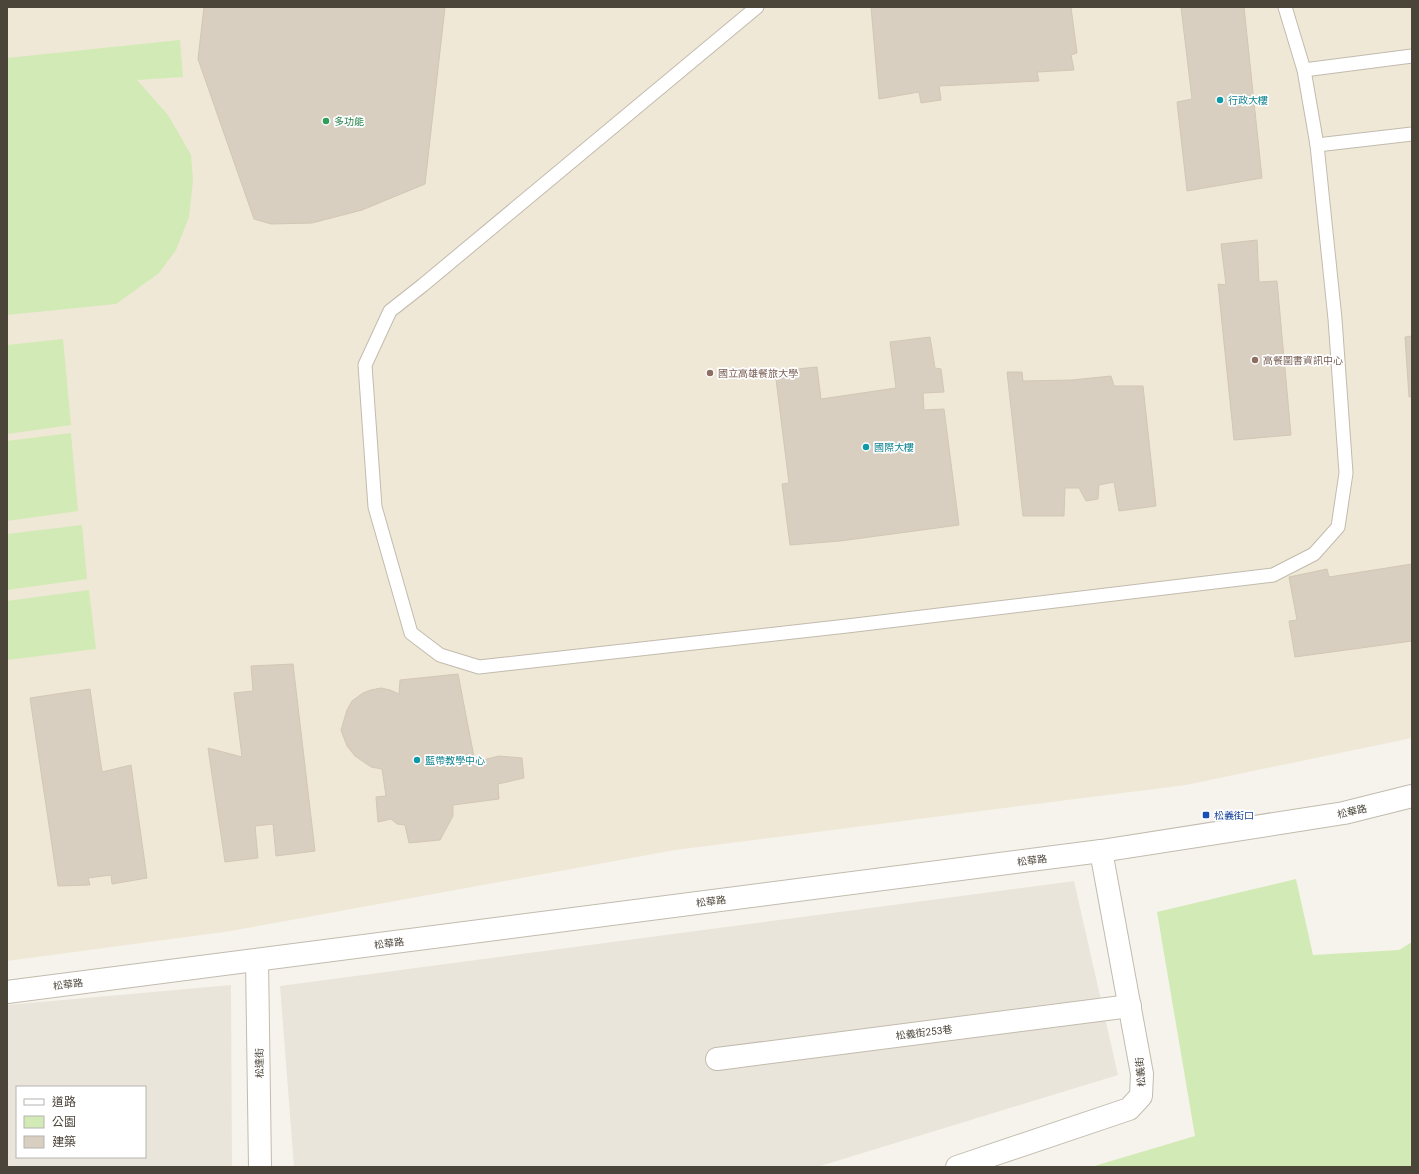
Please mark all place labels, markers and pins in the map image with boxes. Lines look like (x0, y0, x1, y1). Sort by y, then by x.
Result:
marker: 行政大樓 (1215, 95, 1225, 105)
place label: 行政大樓 (1228, 95, 1268, 106)
marker: 多功能 (321, 116, 331, 126)
place label: 多功能 (334, 116, 364, 127)
marker: 高餐圖書資訊中心 (1250, 355, 1260, 365)
place label: 高餐圖書資訊中心 (1263, 355, 1343, 366)
marker: 國立高雄餐旅大學 (705, 368, 715, 378)
place label: 國立高雄餐旅大學 (718, 368, 798, 379)
marker: 國際大樓 (861, 442, 871, 452)
place label: 國際大樓 (874, 442, 914, 453)
marker: 藍帶教學中心 (412, 755, 422, 765)
place label: 藍帶教學中心 (425, 755, 485, 766)
marker: 松義街口 (1201, 810, 1211, 820)
place label: 松義街口 (1214, 810, 1254, 821)

